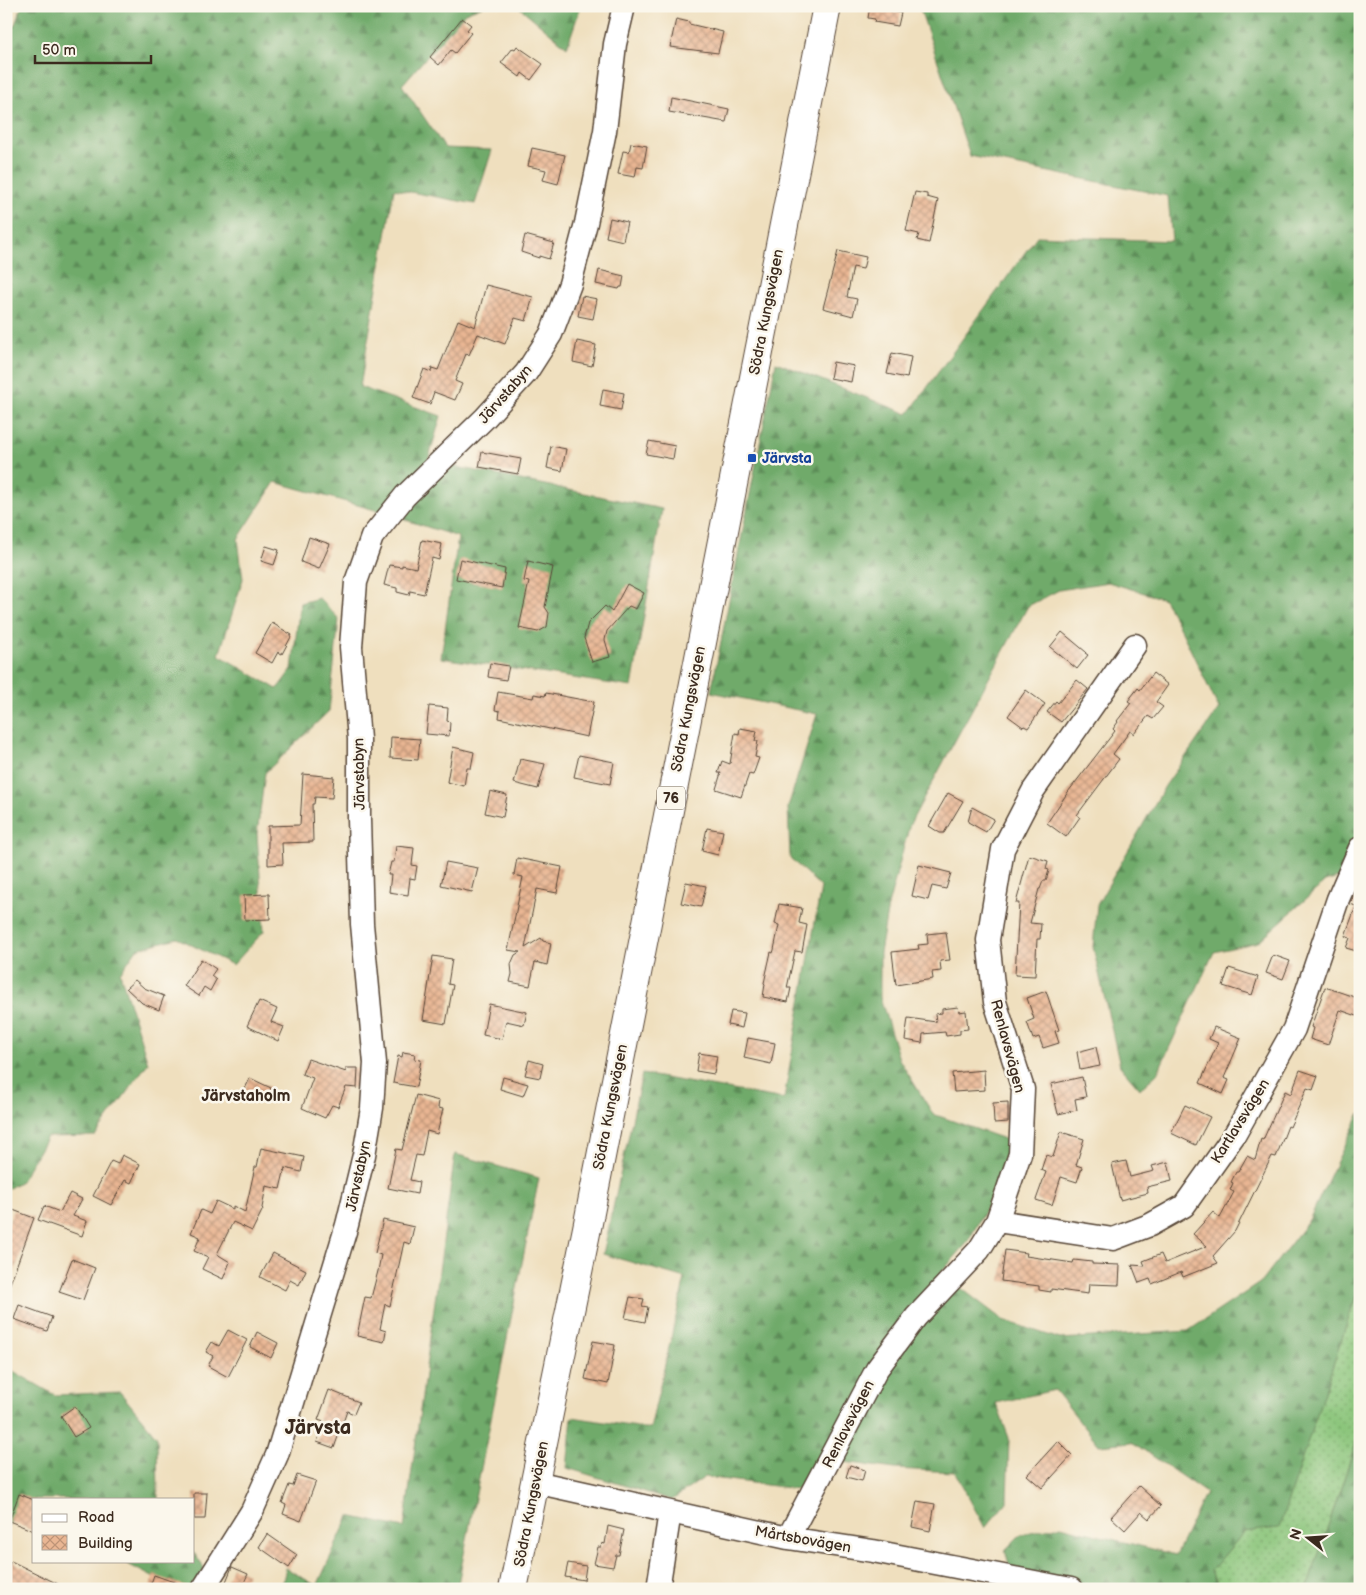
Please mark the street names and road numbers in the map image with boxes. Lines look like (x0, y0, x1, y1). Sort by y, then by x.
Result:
street label: Södra Kungsvägen (745, 248, 788, 377)
street label: Järvstabyn (475, 361, 536, 428)
street label: Södra Kungsvägen (667, 645, 710, 774)
street label: Järvstabyn (349, 738, 370, 810)
road number: 76 (657, 786, 685, 810)
street label: Renlavsvägen (986, 997, 1029, 1095)
street label: Södra Kungsvägen (589, 1043, 632, 1172)
street label: Kartlavsvägen (1207, 1075, 1274, 1167)
street label: Järvstabyn (342, 1139, 375, 1213)
street label: Renlavsvägen (818, 1377, 879, 1471)
street label: Södra Kungsvägen (510, 1440, 553, 1569)
street label: Mårtsbovägen (753, 1522, 852, 1557)

